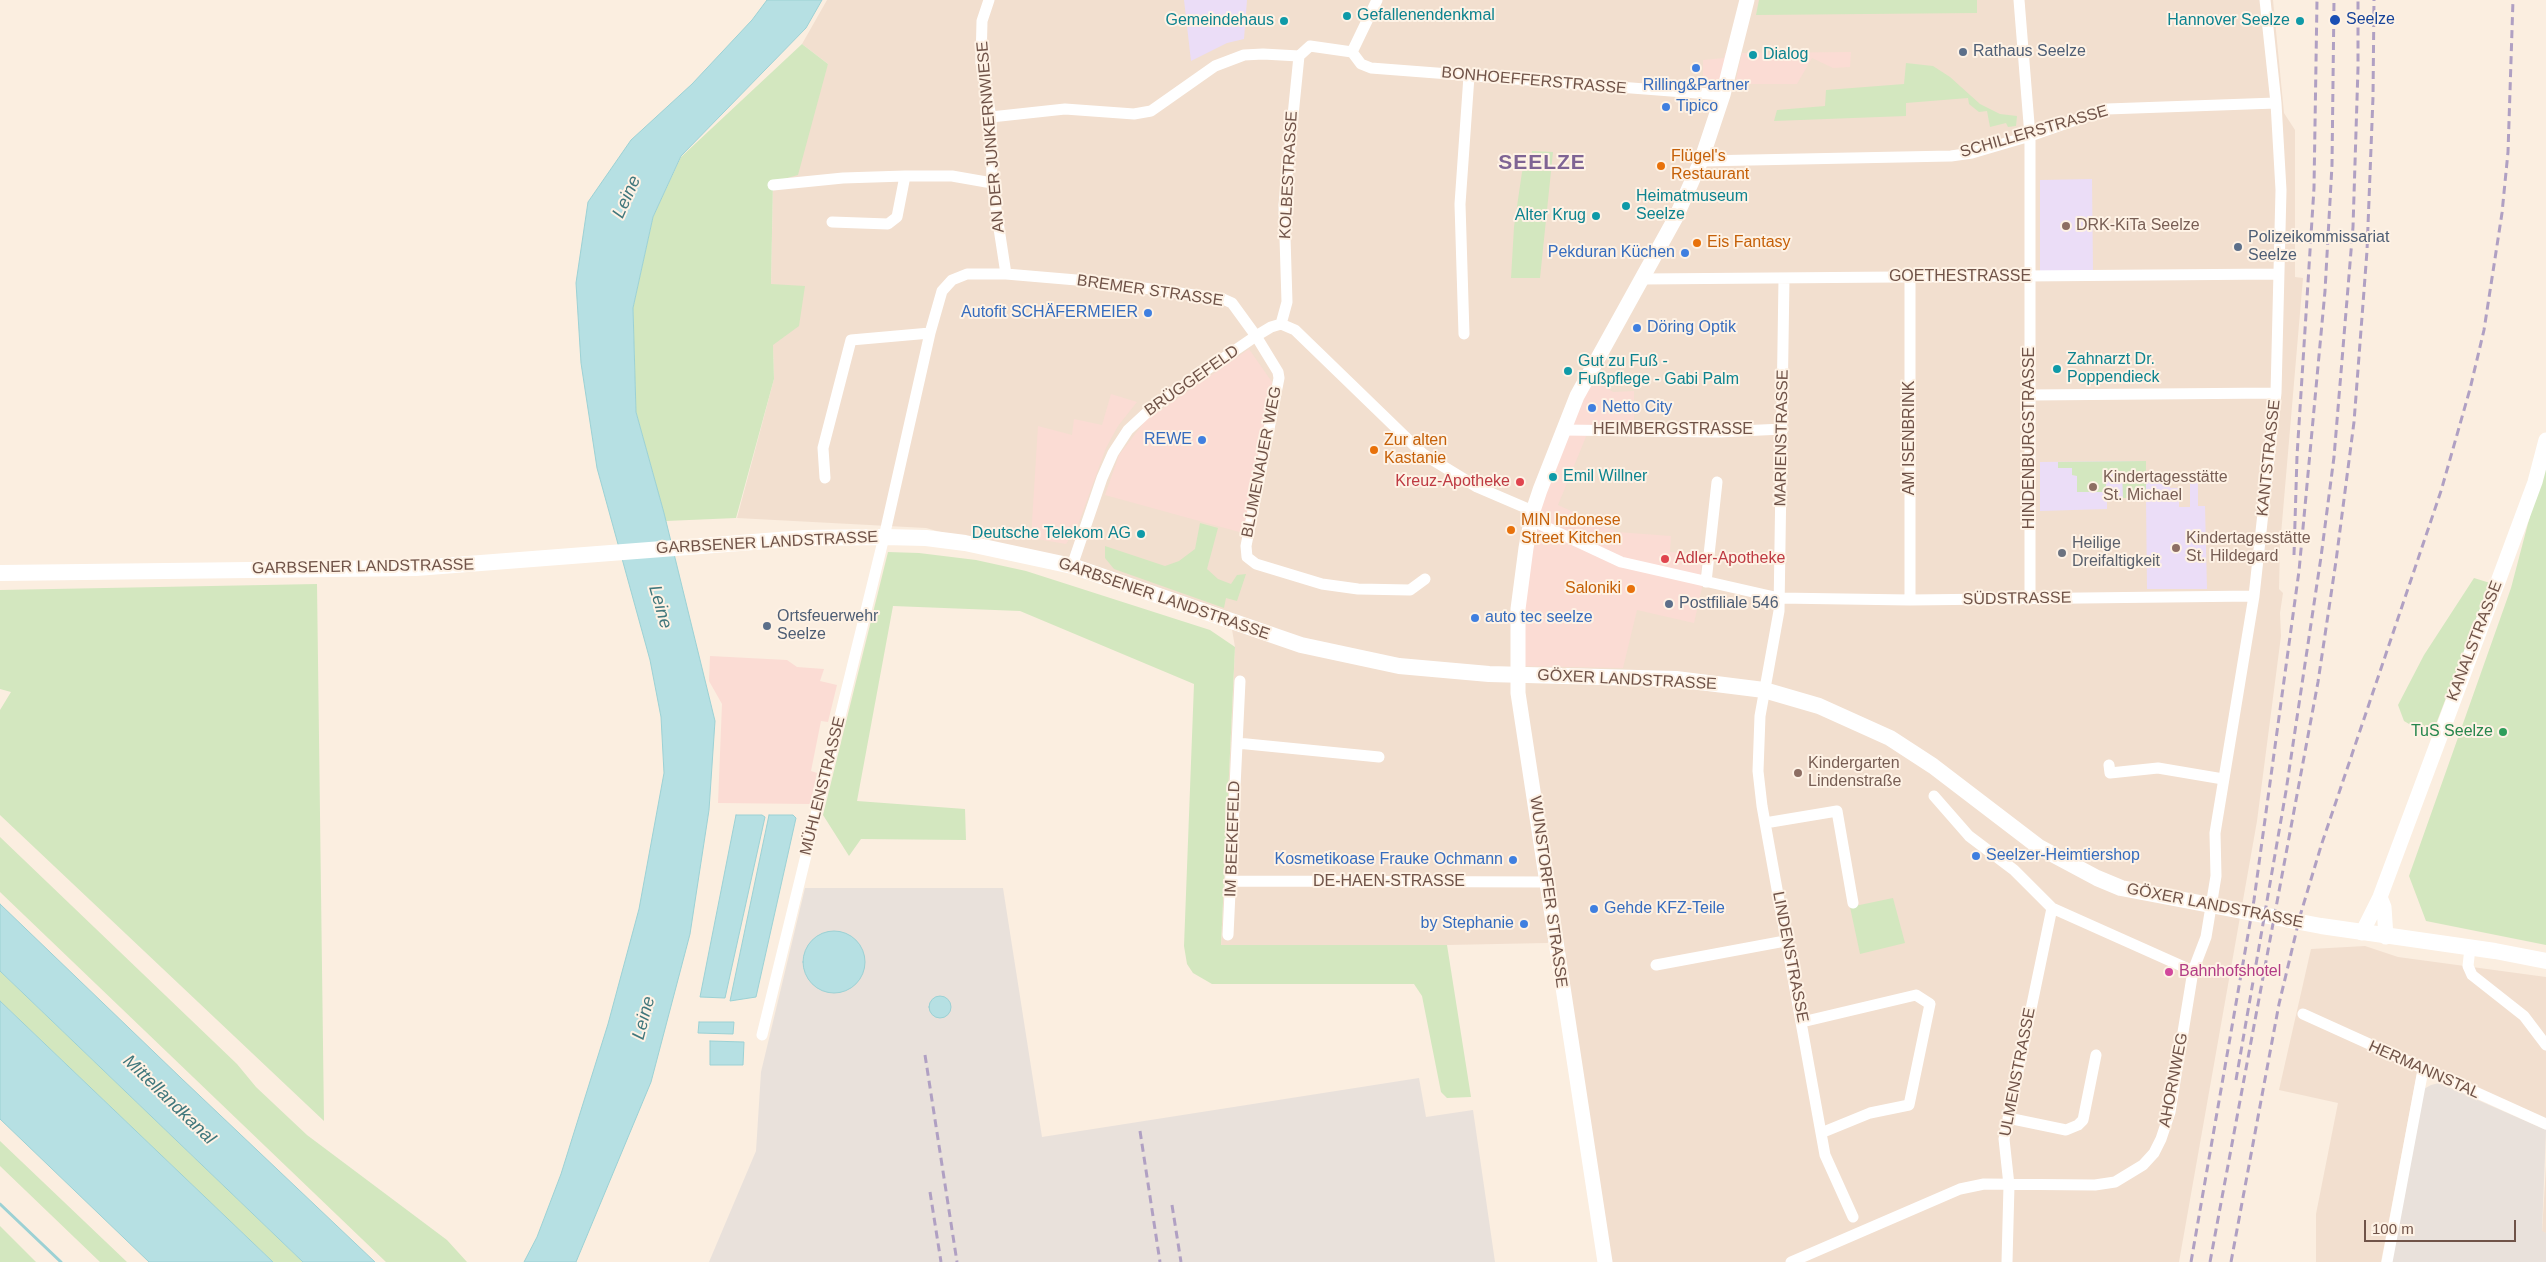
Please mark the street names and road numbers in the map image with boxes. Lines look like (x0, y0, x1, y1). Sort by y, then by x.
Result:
street label: AN DER JUNKERNWIESE (973, 41, 1009, 233)
street label: BONHOEFFERSTRASSE (1441, 63, 1627, 99)
street label: SCHILLERSTRASSE (1958, 102, 2110, 162)
street label: KOLBESTRASSE (1276, 111, 1302, 239)
street label: GOETHESTRASSE (1889, 267, 2031, 287)
street label: BREMER STRASSE (1076, 271, 1224, 311)
street label: BRÜGGEFELD (1141, 342, 1243, 420)
street label: HINDENBURGSTRASSE (2020, 347, 2040, 529)
street label: MARIENSTRASSE (1771, 369, 1793, 507)
street label: AM ISENBRINK (1900, 381, 1920, 495)
street label: BLUMENAUER WEG (1238, 385, 1286, 539)
street label: KANTSTRASSE (2253, 399, 2285, 517)
street label: HEIMBERGSTRASSE (1593, 420, 1753, 440)
street label: GARBSENER LANDSTRASSE (656, 528, 878, 558)
street label: GARBSENER LANDSTRASSE (1056, 554, 1272, 644)
street label: GARBSENER LANDSTRASSE (252, 555, 474, 579)
street label: KANALSTRASSE (2443, 578, 2507, 704)
street label: SÜDSTRASSE (1963, 588, 2071, 610)
street label: GÖXER LANDSTRASSE (1537, 666, 1717, 694)
street label: MÜHLENSTRASSE (796, 715, 850, 857)
street label: IM BEEKEFELD (1221, 780, 1245, 898)
street label: WUNSTORFER STRASSE (1525, 795, 1571, 989)
street label: DE-HAEN-STRASSE (1313, 872, 1465, 892)
street label: GÖXER LANDSTRASSE (2125, 879, 2305, 933)
street label: LINDENSTRASSE (1768, 890, 1812, 1024)
street label: ULMENSTRASSE (1996, 1006, 2040, 1138)
street label: AHORNWEG (2155, 1031, 2193, 1129)
street label: HERMANNSTAL (2365, 1037, 2483, 1103)

